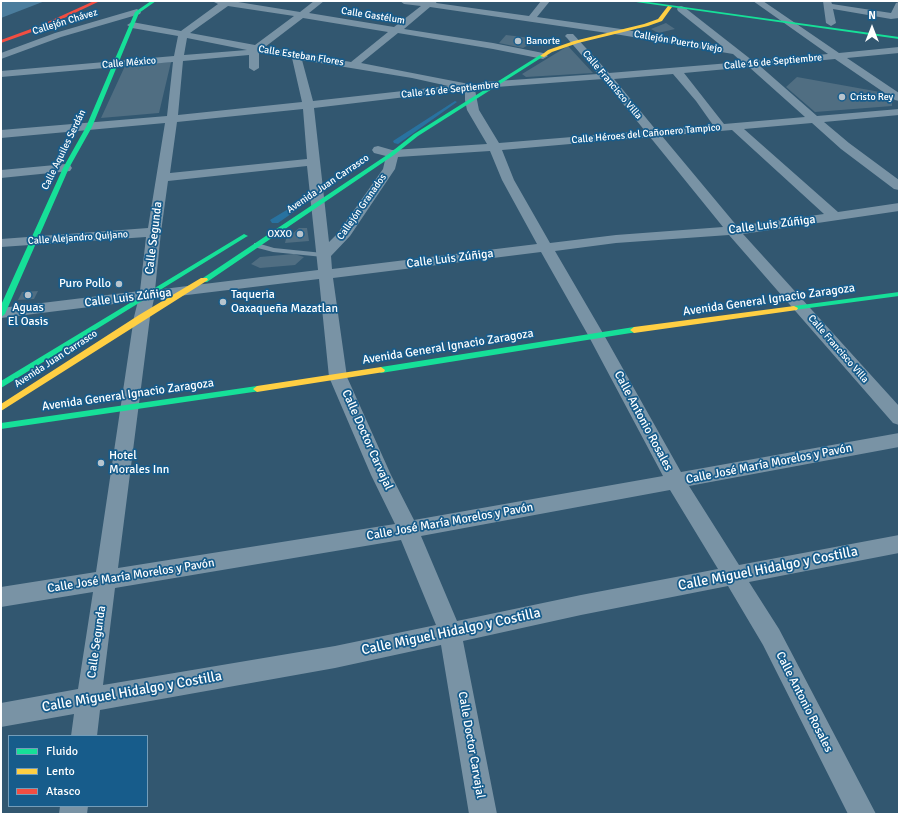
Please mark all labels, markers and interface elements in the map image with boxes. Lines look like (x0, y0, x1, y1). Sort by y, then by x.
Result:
street label: Calle Gastélum (340, 5, 406, 27)
street label: Callejón Chávez (31, 6, 99, 38)
north arrow (852, 8, 892, 48)
text: N (868, 9, 876, 22)
street label: Callejón Puerto Viejo (633, 28, 723, 56)
place label: Banorte (526, 35, 560, 47)
marker: Banorte (513, 36, 523, 46)
street label: Calle Esteban Flores (257, 43, 345, 69)
street label: Calle Francisco Villa (580, 48, 644, 122)
street label: Calle 16 de Septiembre (724, 52, 822, 72)
street label: Calle México (101, 55, 157, 71)
street label: Calle 16 de Septiembre (400, 79, 500, 101)
place label: Cristo Rey (850, 91, 893, 103)
marker: Cristo Rey (837, 92, 847, 102)
street label: Calle Aquiles Serdán (39, 108, 89, 192)
street label: Calle Héroes del Cañonero Tampico (571, 122, 721, 146)
street label: Avenida Juan Carrasco (285, 152, 371, 216)
street label: Callejón Granados (335, 172, 389, 242)
street label: Calle Segunda (142, 201, 166, 275)
street label: Calle Luis Zúñiga (728, 213, 816, 237)
place label: OXXO (268, 228, 292, 240)
street label: Calle Alejandro Quijano (27, 229, 129, 247)
marker: OXXO (295, 229, 305, 239)
street label: Calle Luis Zúñiga (406, 247, 494, 271)
place label: Puro Pollo (59, 277, 111, 291)
marker: Puro Pollo (114, 279, 124, 289)
street label: Avenida General Ignacio Zaragoza (682, 281, 856, 319)
street label: Calle Luis Zúñiga (84, 286, 172, 310)
place label: Taqueria Oaxaqueña Mazatlan (231, 288, 338, 316)
marker: Aguas El Oasis (23, 290, 33, 300)
marker: Taqueria Oaxaqueña Mazatlan (218, 297, 228, 307)
place label: Aguas El Oasis (8, 301, 48, 329)
street label: Calle Francisco Villa (805, 313, 871, 385)
street label: Avenida General Ignacio Zaragoza (361, 326, 535, 368)
street label: Avenida Juan Carrasco (12, 328, 100, 390)
street label: Calle Antonio Rosales (611, 369, 675, 473)
street label: Avenida General Ignacio Zaragoza (41, 376, 215, 414)
street label: Calle Doctor Carvajal (338, 388, 396, 492)
street label: Calle José María Morelos y Pavón (685, 441, 853, 487)
place label: Hotel Morales Inn (109, 449, 169, 477)
marker: Hotel Morales Inn (96, 458, 106, 468)
street label: Calle José María Morelos y Pavón (366, 500, 534, 544)
street label: Calle Miguel Hidalgo y Costilla (677, 543, 859, 595)
street label: Calle José María Morelos y Pavón (46, 556, 216, 596)
street label: Calle Segunda (85, 605, 109, 679)
street label: Calle Miguel Hidalgo y Costilla (360, 605, 542, 659)
street label: Calle Antonio Rosales (772, 649, 836, 755)
street label: Calle Miguel Hidalgo y Costilla (41, 668, 223, 716)
street label: Calle Doctor Carvajal (455, 690, 487, 800)
legend (8, 735, 148, 807)
text: Fluido (46, 744, 78, 759)
text: Lento (46, 764, 75, 779)
text: Atasco (46, 784, 81, 799)

